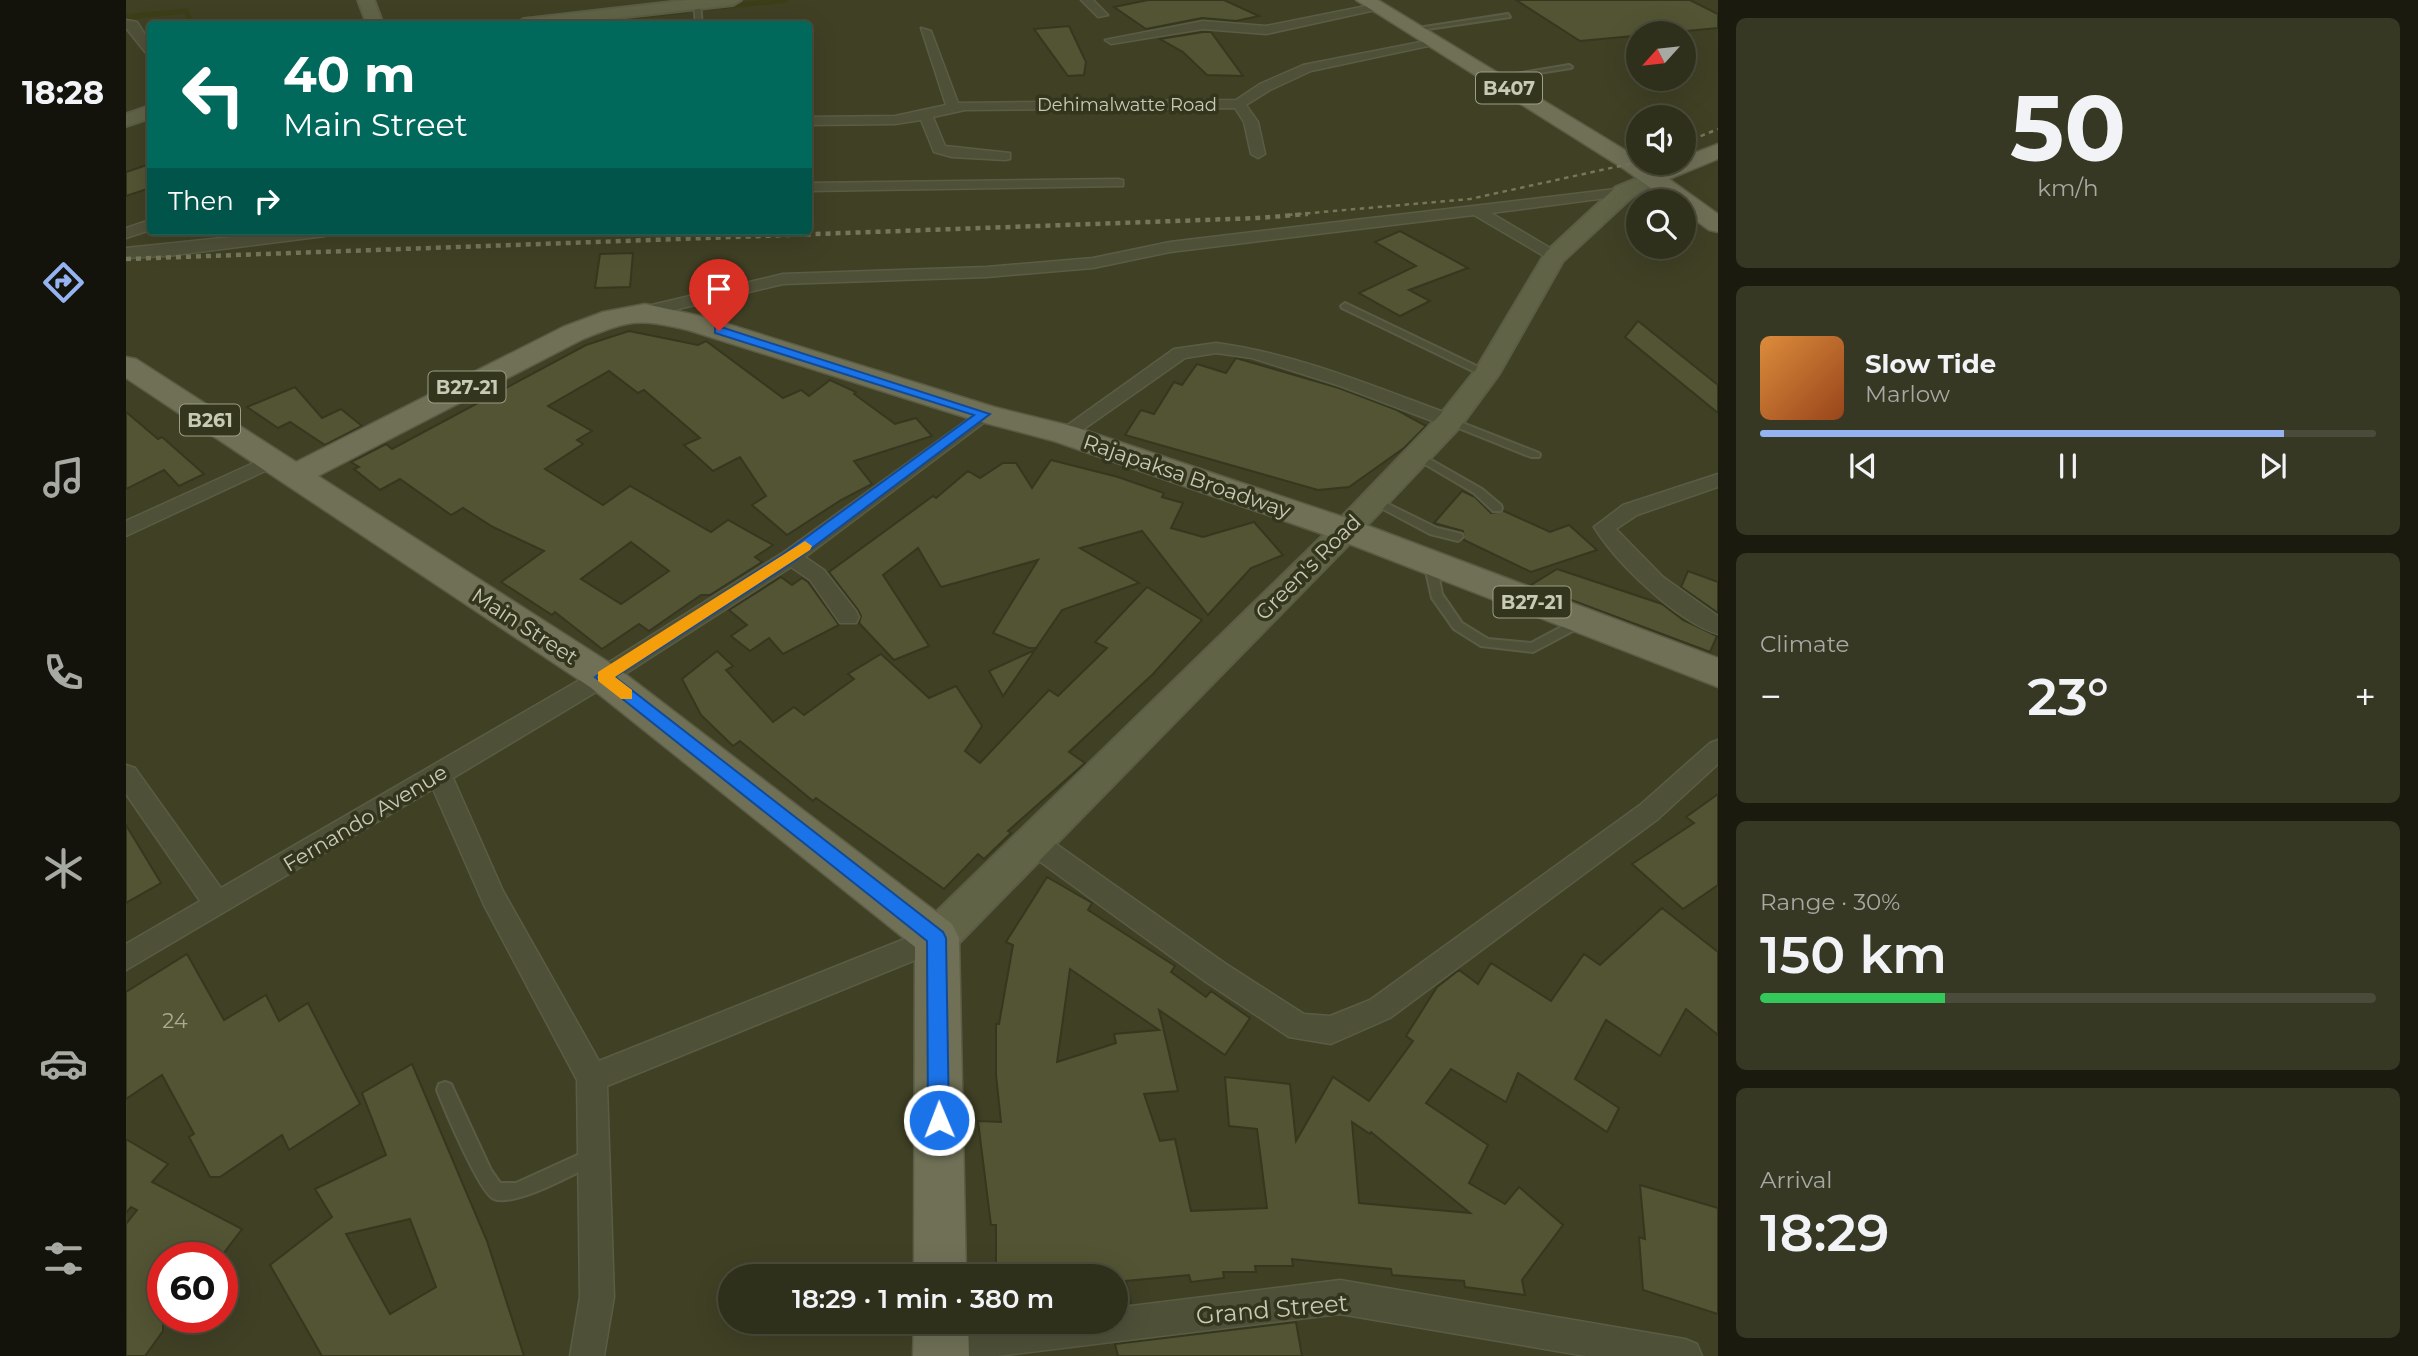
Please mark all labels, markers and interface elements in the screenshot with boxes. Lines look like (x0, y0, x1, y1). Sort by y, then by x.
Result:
north arrow (1626, 21, 1696, 91)
map controls (1626, 21, 1696, 259)
text: 40 m (283, 45, 415, 104)
icon: left (168, 49, 259, 140)
road number: B407 (1476, 72, 1542, 104)
text: 18:28 (22, 73, 104, 112)
text: 50 (2010, 73, 2126, 184)
street label: Dehimalwatte Road (1037, 94, 1217, 116)
text: Main Street (283, 105, 468, 144)
button: sound (1626, 105, 1696, 175)
text: km/h (2037, 174, 2099, 202)
icon: right (248, 182, 286, 220)
text: Then (168, 185, 234, 217)
button: search (1626, 189, 1696, 259)
icon: directions (39, 258, 88, 307)
pin (689, 259, 749, 331)
icon: arrive (700, 270, 738, 308)
text: Slow Tide (1865, 348, 1996, 380)
road number: B27-21 (428, 372, 506, 402)
text: Marlow (1865, 380, 1950, 408)
road number: B261 (180, 404, 240, 436)
street label: Rajapaksa Broadway (1080, 429, 1295, 523)
icon: previous (1844, 447, 1882, 485)
icon: pause (2049, 447, 2087, 485)
icon: next (2254, 447, 2292, 485)
icon: music (39, 453, 88, 502)
street label: Green's Road (1250, 509, 1366, 625)
street label: Main Street (467, 582, 583, 670)
road number: B27-21 (1494, 586, 1570, 618)
text: Climate (1760, 630, 1849, 658)
icon: phone (39, 648, 88, 697)
text: 23° (2027, 665, 2109, 728)
text: − (1760, 673, 1782, 720)
text: + (2354, 673, 2376, 720)
street label: Fernando Avenue (278, 759, 452, 877)
icon: climate (39, 844, 88, 893)
text: Range · 30% (1760, 888, 1900, 916)
text: 150 km (1760, 923, 1947, 986)
house number: 24 (162, 1008, 188, 1033)
icon: car (39, 1039, 88, 1088)
position arrow (902, 1083, 976, 1157)
text: Arrival (1760, 1166, 1833, 1194)
text: 18:29 (1760, 1201, 1889, 1264)
icon: filters (39, 1234, 88, 1283)
speed limit sign: 60 (147, 1242, 238, 1333)
text: 18:29 · 1 min · 380 m (792, 1283, 1054, 1315)
street label: Grand Street (1195, 1288, 1350, 1330)

